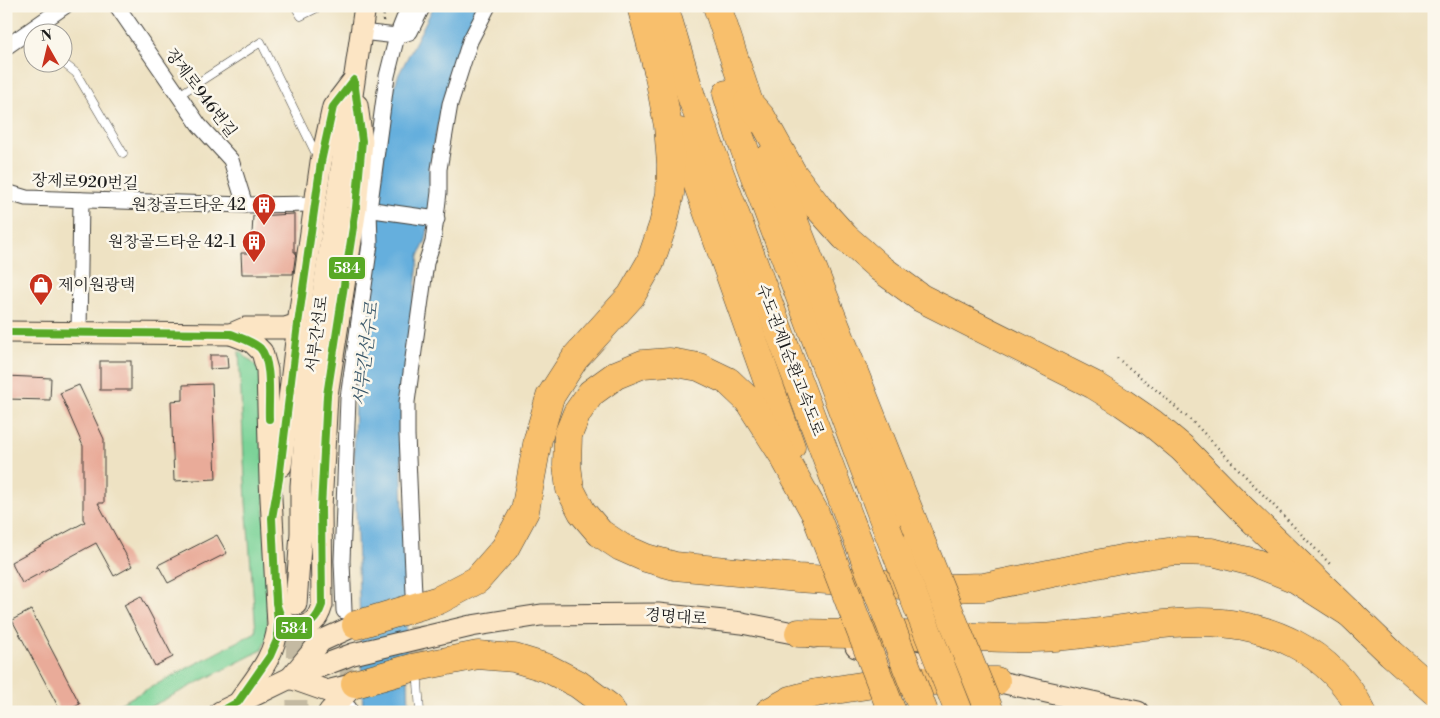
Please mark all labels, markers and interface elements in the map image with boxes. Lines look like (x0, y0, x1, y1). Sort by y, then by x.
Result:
north arrow (22, 22, 72, 72)
text: N (40, 26, 53, 46)
street label: 장제로946번길 (161, 45, 241, 141)
street label: 장제로920번길 (31, 170, 139, 194)
building icon: 원창골드타운 42 (251, 192, 277, 226)
place label: 원창골드타운 42 (131, 195, 246, 215)
building icon: 원창골드타운 42-1 (241, 229, 267, 263)
place label: 원창골드타운 42-1 (108, 232, 236, 252)
line badge: 584 (328, 256, 366, 280)
text: 584 (333, 260, 361, 278)
shop icon: 제이원광택 (28, 272, 54, 306)
place label: 제이원광택 (58, 275, 135, 295)
street label: 수도권제1순환고속도로 (752, 281, 828, 439)
street label: 서부간선로 (302, 294, 332, 374)
water label: 서부간선수로 (348, 300, 384, 407)
street label: 경명대로 (644, 605, 708, 629)
line badge: 584 (275, 616, 313, 640)
text: 584 (280, 620, 308, 638)

